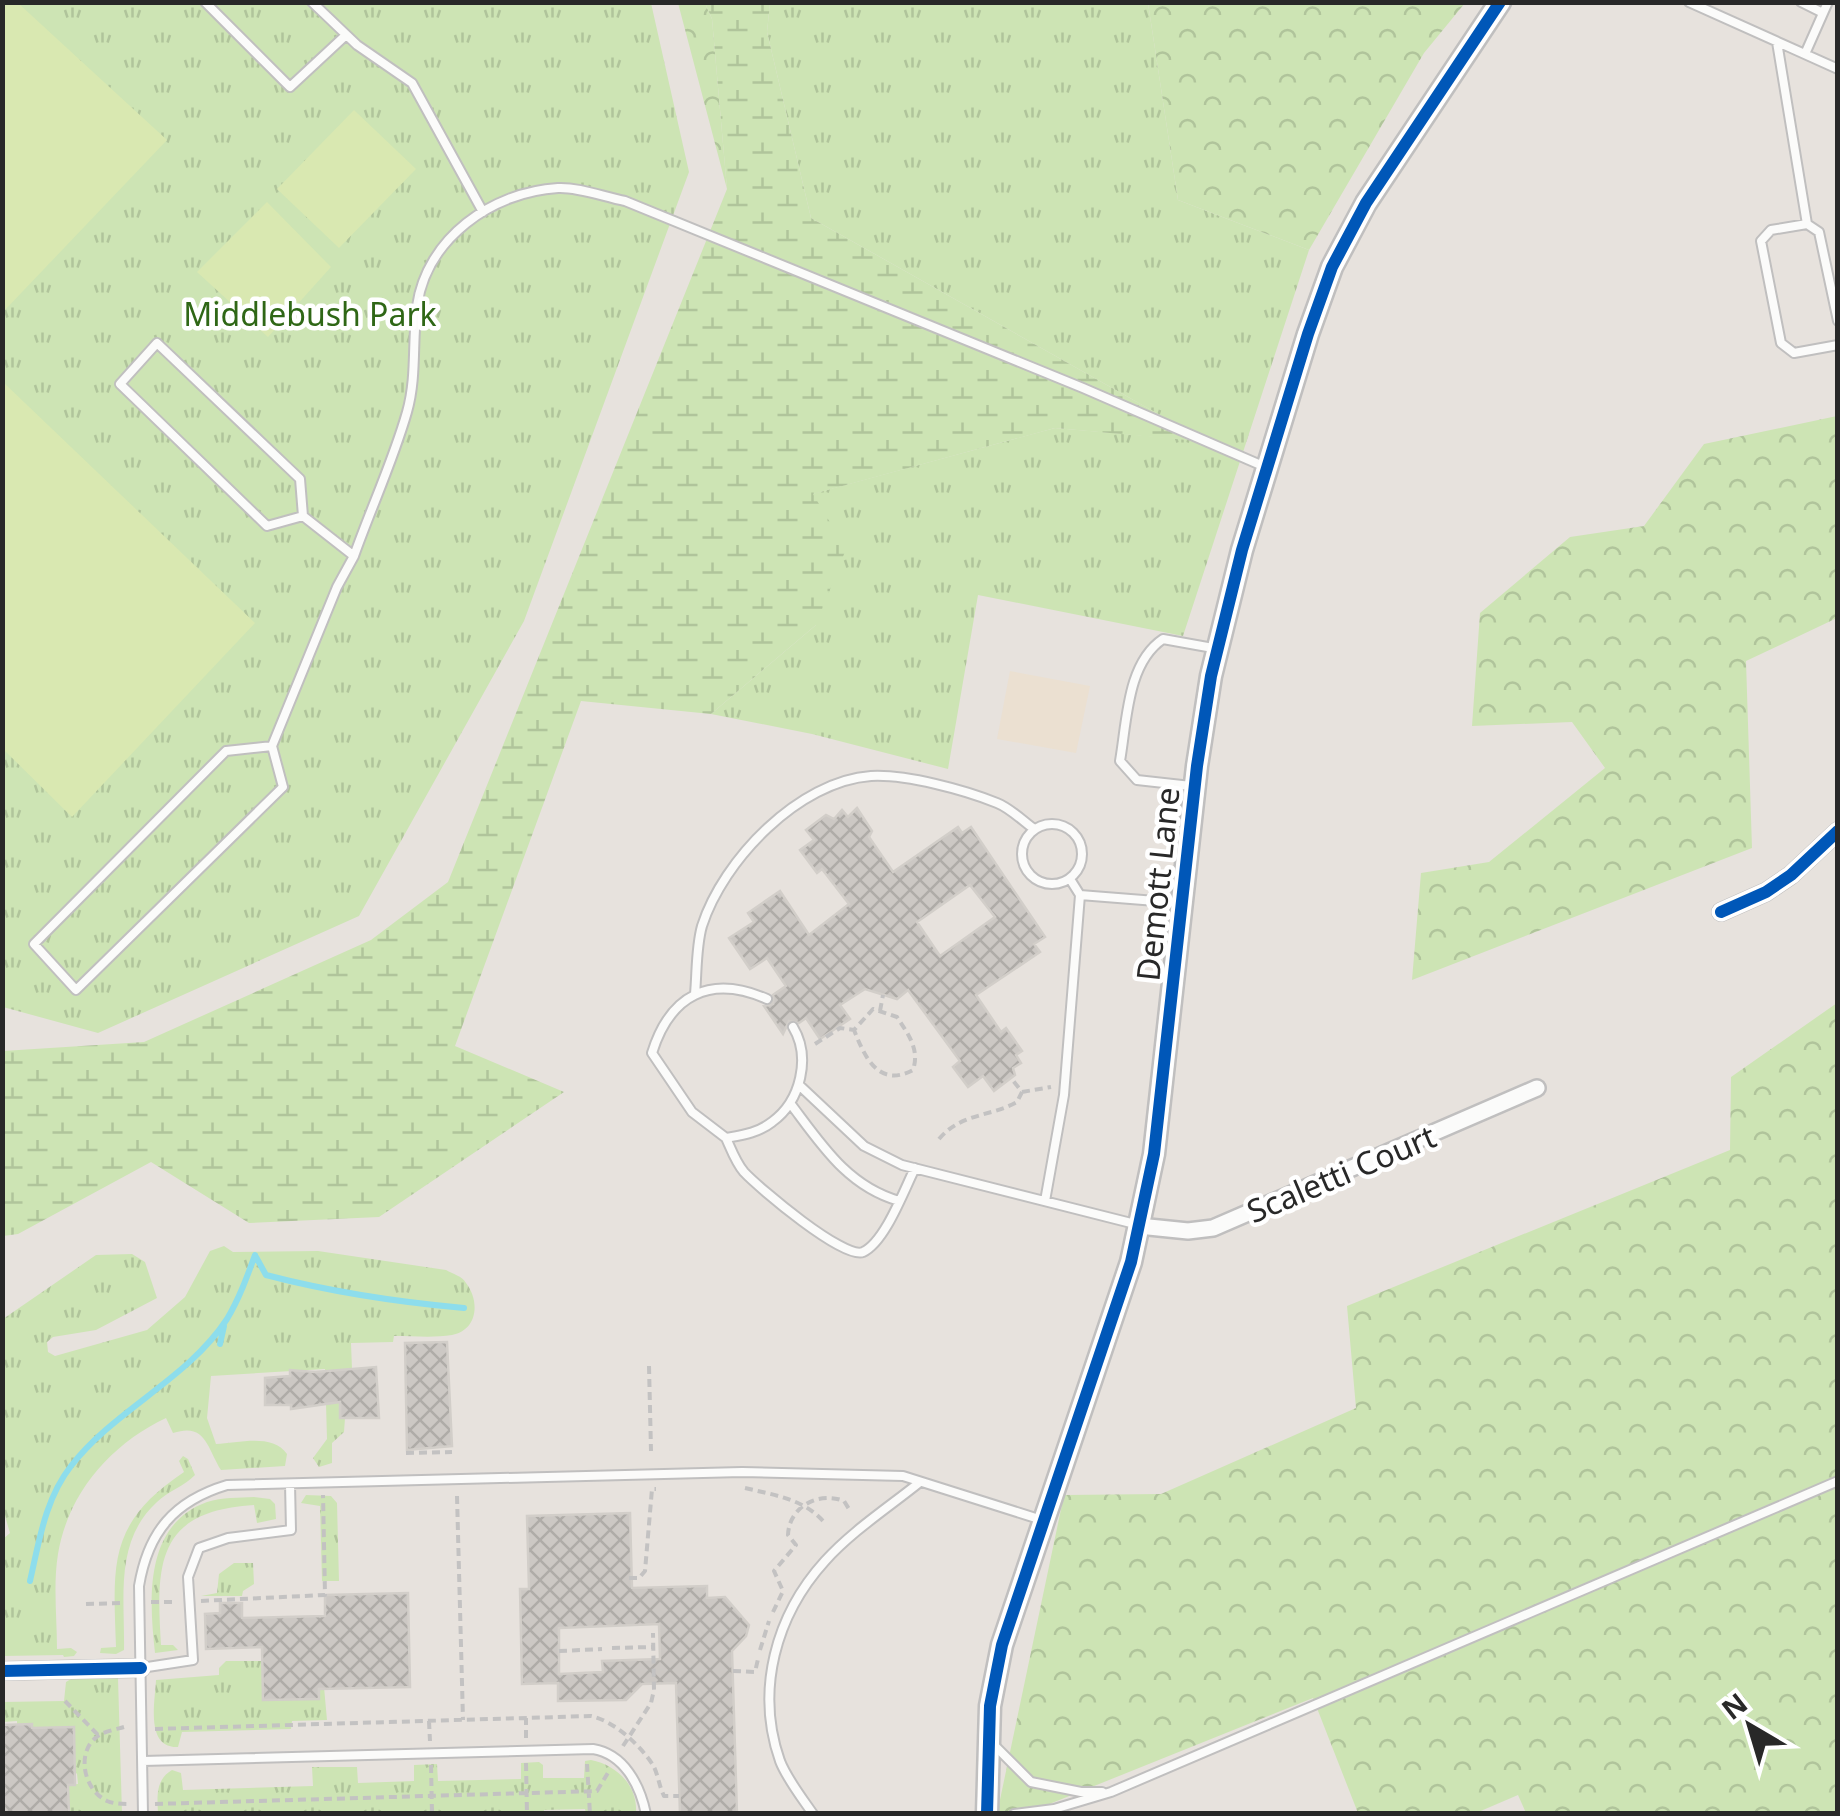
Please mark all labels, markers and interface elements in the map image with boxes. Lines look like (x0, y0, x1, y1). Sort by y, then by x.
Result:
park label: Middlebush Park (183, 292, 437, 335)
street label: Demott Lane (1125, 785, 1189, 983)
street label: Scaletti Court (1240, 1114, 1442, 1232)
north arrow (1700, 1676, 1800, 1776)
text: N (1713, 1684, 1755, 1727)

